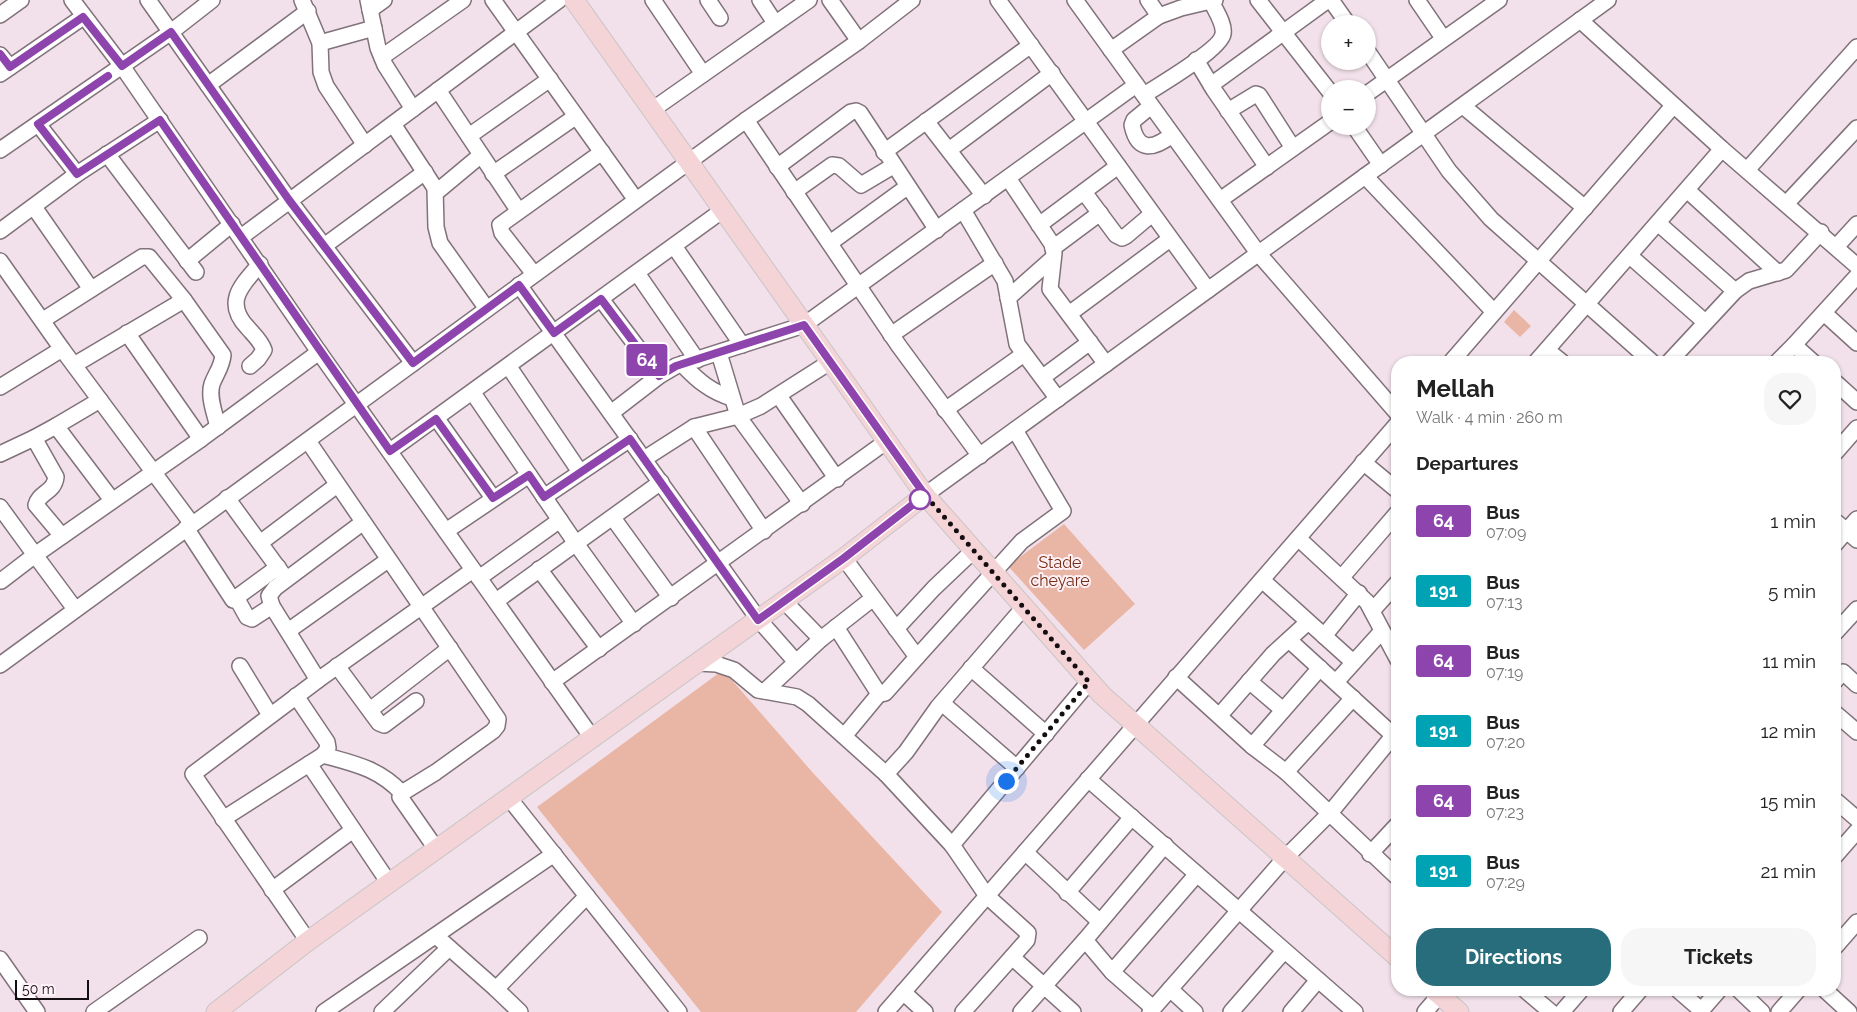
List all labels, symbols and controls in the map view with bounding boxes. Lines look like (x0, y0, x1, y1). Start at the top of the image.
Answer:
map controls (1321, 15, 1376, 135)
button: + (1321, 15, 1376, 70)
button: − (1321, 80, 1376, 135)
line badge: 64 (624, 344, 670, 376)
text: 64 (636, 349, 658, 370)
button: heart (1764, 373, 1816, 425)
text: Mellah (1416, 374, 1494, 403)
text: Walk · 4 min · 260 m (1416, 408, 1563, 427)
text: Departures (1416, 452, 1518, 474)
unlabelled marker (909, 488, 931, 510)
text: Bus (1486, 501, 1520, 523)
text: 64 (1433, 510, 1454, 531)
text: 1 min (1770, 510, 1816, 532)
text: 07:09 (1486, 523, 1526, 542)
park label: Stade cheyare (1030, 553, 1090, 590)
text: Bus (1486, 571, 1520, 593)
text: 191 (1429, 580, 1458, 601)
text: 5 min (1768, 580, 1816, 602)
text: 07:13 (1486, 593, 1523, 612)
text: Bus (1486, 641, 1520, 663)
text: 64 (1433, 650, 1454, 671)
text: 11 min (1762, 650, 1816, 672)
text: 07:19 (1486, 663, 1523, 682)
text: Bus (1486, 711, 1520, 733)
text: 191 (1429, 720, 1458, 741)
text: 12 min (1760, 720, 1816, 742)
text: 07:20 (1486, 733, 1525, 752)
your location (994, 769, 1019, 794)
text: Bus (1486, 781, 1520, 803)
text: 64 (1433, 790, 1454, 811)
text: 15 min (1760, 790, 1816, 812)
text: 07:23 (1486, 803, 1524, 822)
text: Bus (1486, 851, 1520, 873)
text: 191 (1429, 860, 1458, 881)
text: 21 min (1760, 860, 1816, 882)
text: 07:29 (1486, 873, 1525, 892)
button: Directions (1416, 928, 1611, 986)
button: Tickets (1621, 928, 1816, 986)
scale bar (15, 977, 89, 1000)
text: 50 m (22, 981, 55, 997)

